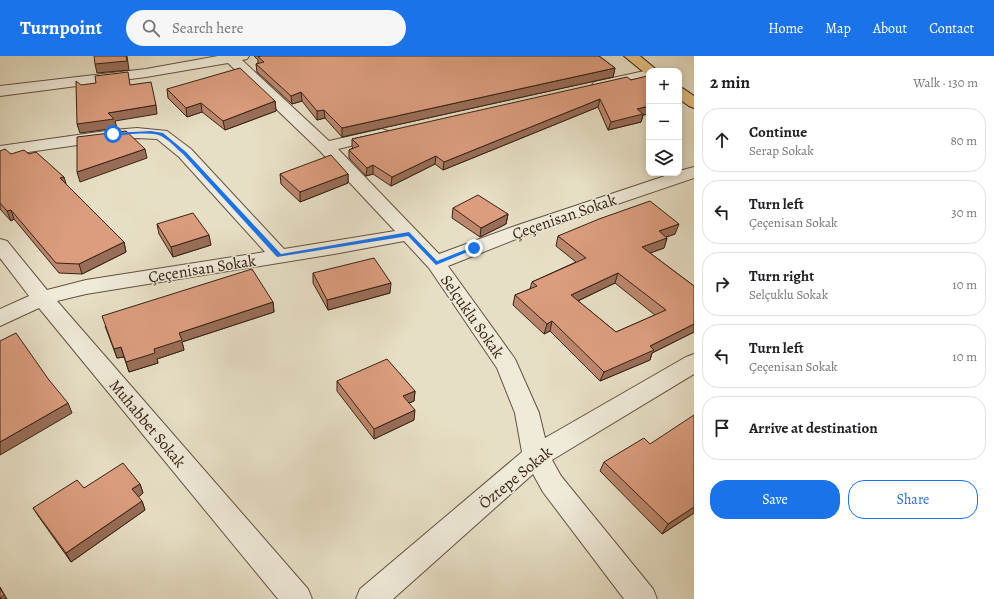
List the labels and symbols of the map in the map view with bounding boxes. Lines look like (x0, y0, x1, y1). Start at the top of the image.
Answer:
route start (104, 125, 122, 143)
street label: Çeçenisan Sokak (509, 189, 619, 245)
route end (465, 239, 483, 257)
street label: Çeçenisan Sokak (147, 250, 258, 288)
street label: Selçuklu Sokak (435, 270, 509, 363)
street label: Muhabbet Sokak (104, 375, 191, 472)
street label: Öztepe Sokak (474, 441, 557, 514)

